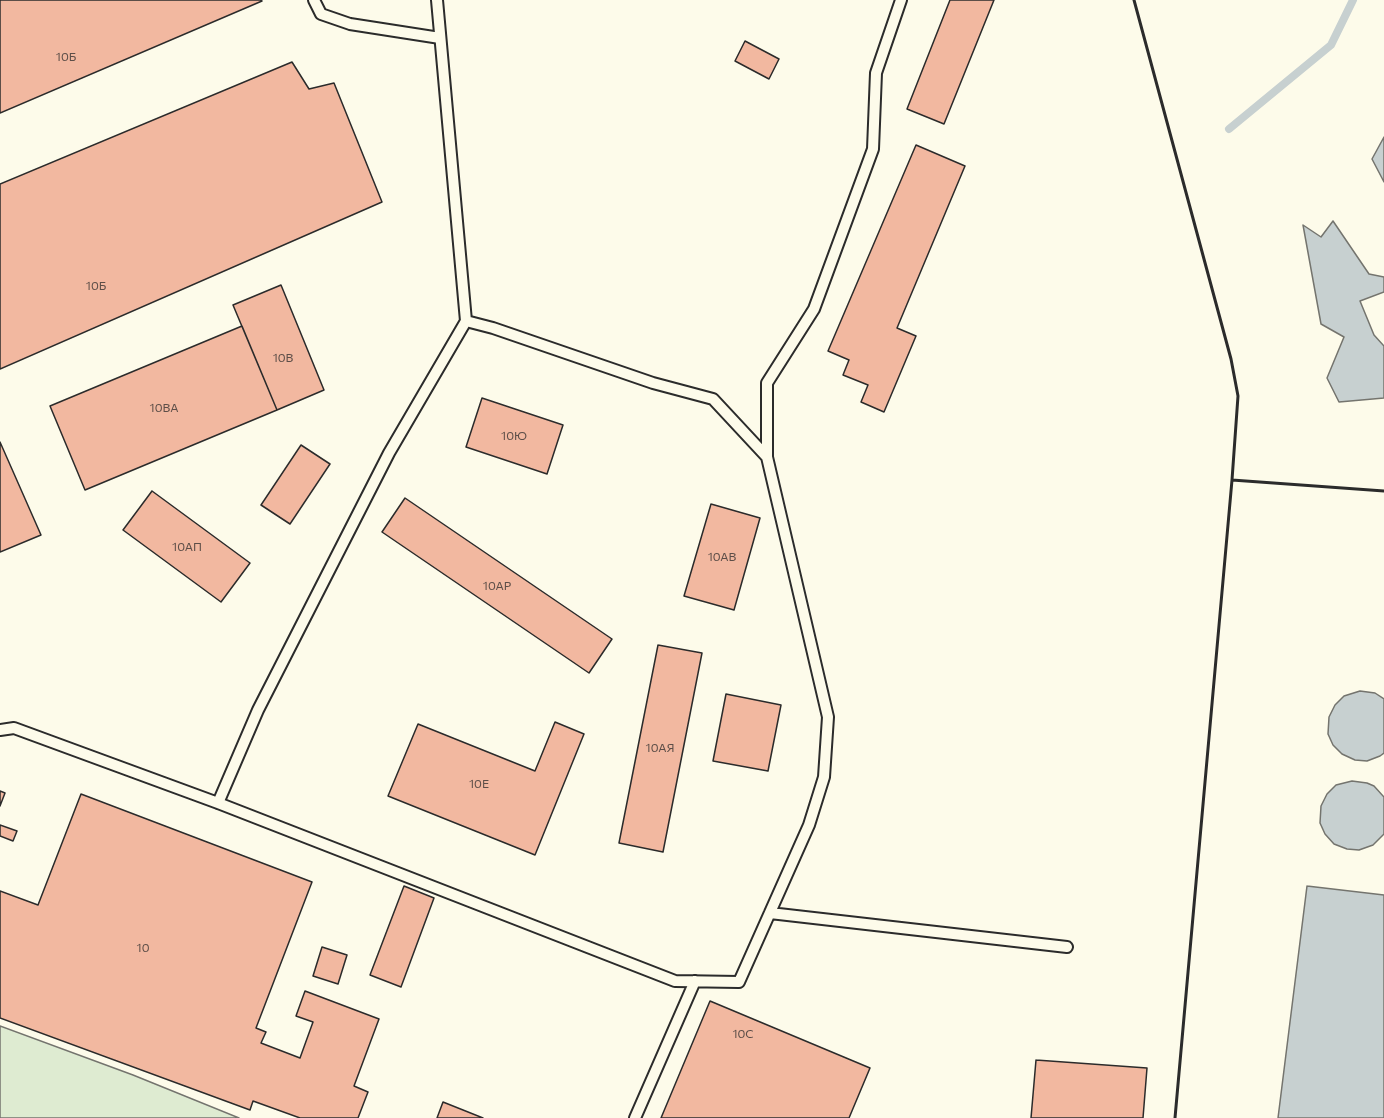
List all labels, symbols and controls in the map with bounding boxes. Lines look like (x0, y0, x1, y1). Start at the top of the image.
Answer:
house number: 10Б (56, 50, 76, 64)
house number: 10Б (86, 279, 106, 293)
house number: 10В (273, 351, 293, 365)
house number: 10ВА (150, 401, 178, 415)
house number: 10Ю (501, 429, 527, 443)
house number: 10АП (172, 540, 202, 554)
house number: 10АВ (708, 550, 736, 564)
house number: 10АР (483, 579, 511, 593)
house number: 10АЯ (646, 741, 674, 755)
house number: 10Е (469, 777, 489, 791)
house number: 10 (137, 941, 149, 955)
house number: 10С (732, 1027, 754, 1041)

